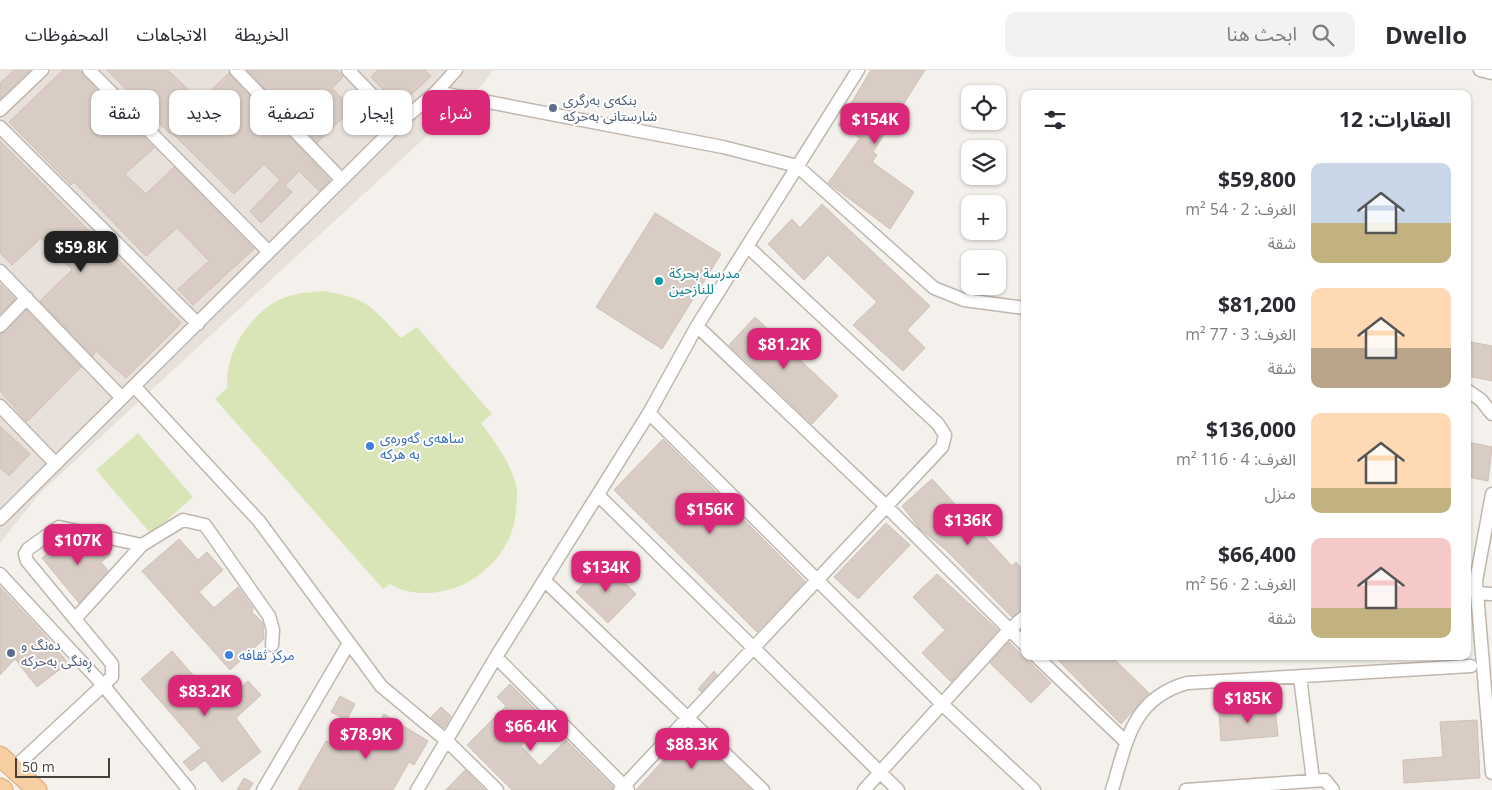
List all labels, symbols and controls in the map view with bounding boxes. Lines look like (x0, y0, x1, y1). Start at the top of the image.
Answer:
search box (1005, 12, 1355, 57)
text: Dwello (1385, 18, 1467, 51)
text: ابحث هنا (1227, 21, 1297, 47)
icon: search (1309, 21, 1337, 49)
text: المحفوظات (25, 22, 109, 46)
text: الاتجاهات (137, 22, 207, 46)
text: الخريطة (235, 22, 289, 46)
map controls (961, 85, 1006, 295)
button: locate (961, 85, 1006, 130)
chip: شقة (91, 90, 159, 135)
chip: جديد (169, 90, 240, 135)
chip: تصفية (250, 90, 333, 135)
chip: إيجار (343, 90, 412, 135)
chip: شراء (422, 90, 490, 135)
place label: بنکەی بەرگری شارستانی بەحرکە (563, 90, 657, 125)
marker: بنکەی بەرگری شارستانی بەحرکە (547, 102, 559, 114)
pin: $154K (840, 102, 910, 145)
text: العقارات: 12 (1339, 105, 1451, 133)
icon: filters (1041, 106, 1069, 134)
text: $154K (851, 108, 899, 130)
button: layers (961, 140, 1006, 185)
text: $59,800 (1218, 165, 1296, 193)
icon: home (1351, 183, 1411, 243)
button: + (961, 195, 1006, 240)
text: الغرف: 2 · 54 m² (1185, 198, 1296, 220)
pin: $59.8K (40, 230, 122, 273)
text: شقة (1268, 232, 1296, 254)
text: $59.8K (55, 236, 107, 258)
button: − (961, 250, 1006, 295)
place label: مدرسة بحركة للنازحين (669, 263, 740, 298)
marker: مدرسة بحركة للنازحين (653, 275, 665, 287)
text: $81,200 (1218, 290, 1296, 318)
icon: home (1351, 308, 1411, 368)
text: الغرف: 3 · 77 m² (1185, 323, 1296, 345)
pin: $81.2K (743, 328, 825, 370)
text: $81.2K (758, 333, 810, 355)
text: شقة (1268, 357, 1296, 379)
text: $136,000 (1206, 415, 1296, 443)
place label: ساهه‌ی گه‌وره‌ی به هركه‌ (380, 428, 464, 463)
icon: home (1351, 433, 1411, 493)
marker: ساهه‌ی گه‌وره‌ی به هركه‌ (364, 440, 376, 452)
text: الغرف: 4 · 116 m² (1176, 448, 1296, 470)
text: منزل (1265, 482, 1296, 504)
pin: $156K (675, 492, 745, 535)
text: $156K (686, 498, 734, 520)
pin: $136K (933, 504, 1003, 546)
text: $136K (944, 509, 992, 531)
pin: $107K (43, 524, 113, 566)
text: $107K (54, 529, 102, 551)
text: $66,400 (1218, 540, 1296, 568)
pin: $134K (571, 550, 641, 593)
text: $134K (582, 556, 630, 578)
icon: home (1351, 558, 1411, 618)
text: الغرف: 2 · 56 m² (1185, 573, 1296, 595)
text: شقة (1268, 607, 1296, 629)
place label: دەنگ و ڕەنگی بەحرکە (21, 635, 92, 673)
place label: مرکز ثقافە (239, 645, 295, 664)
marker: دەنگ و ڕەنگی بەحرکە (5, 647, 17, 659)
marker: مرکز ثقافە (223, 649, 235, 661)
pin: $83.2K (164, 674, 246, 717)
text: $83.2K (179, 680, 231, 702)
pin: $185K (1213, 682, 1283, 724)
text: $185K (1224, 687, 1272, 709)
pin: $66.4K (490, 710, 572, 752)
text: $66.4K (505, 715, 557, 737)
pin: $78.9K (325, 718, 407, 760)
text: $78.9K (340, 723, 392, 745)
pin: $88.3K (651, 728, 733, 770)
text: $88.3K (666, 733, 718, 755)
scale bar (15, 755, 110, 778)
text: 50 m (22, 757, 55, 776)

